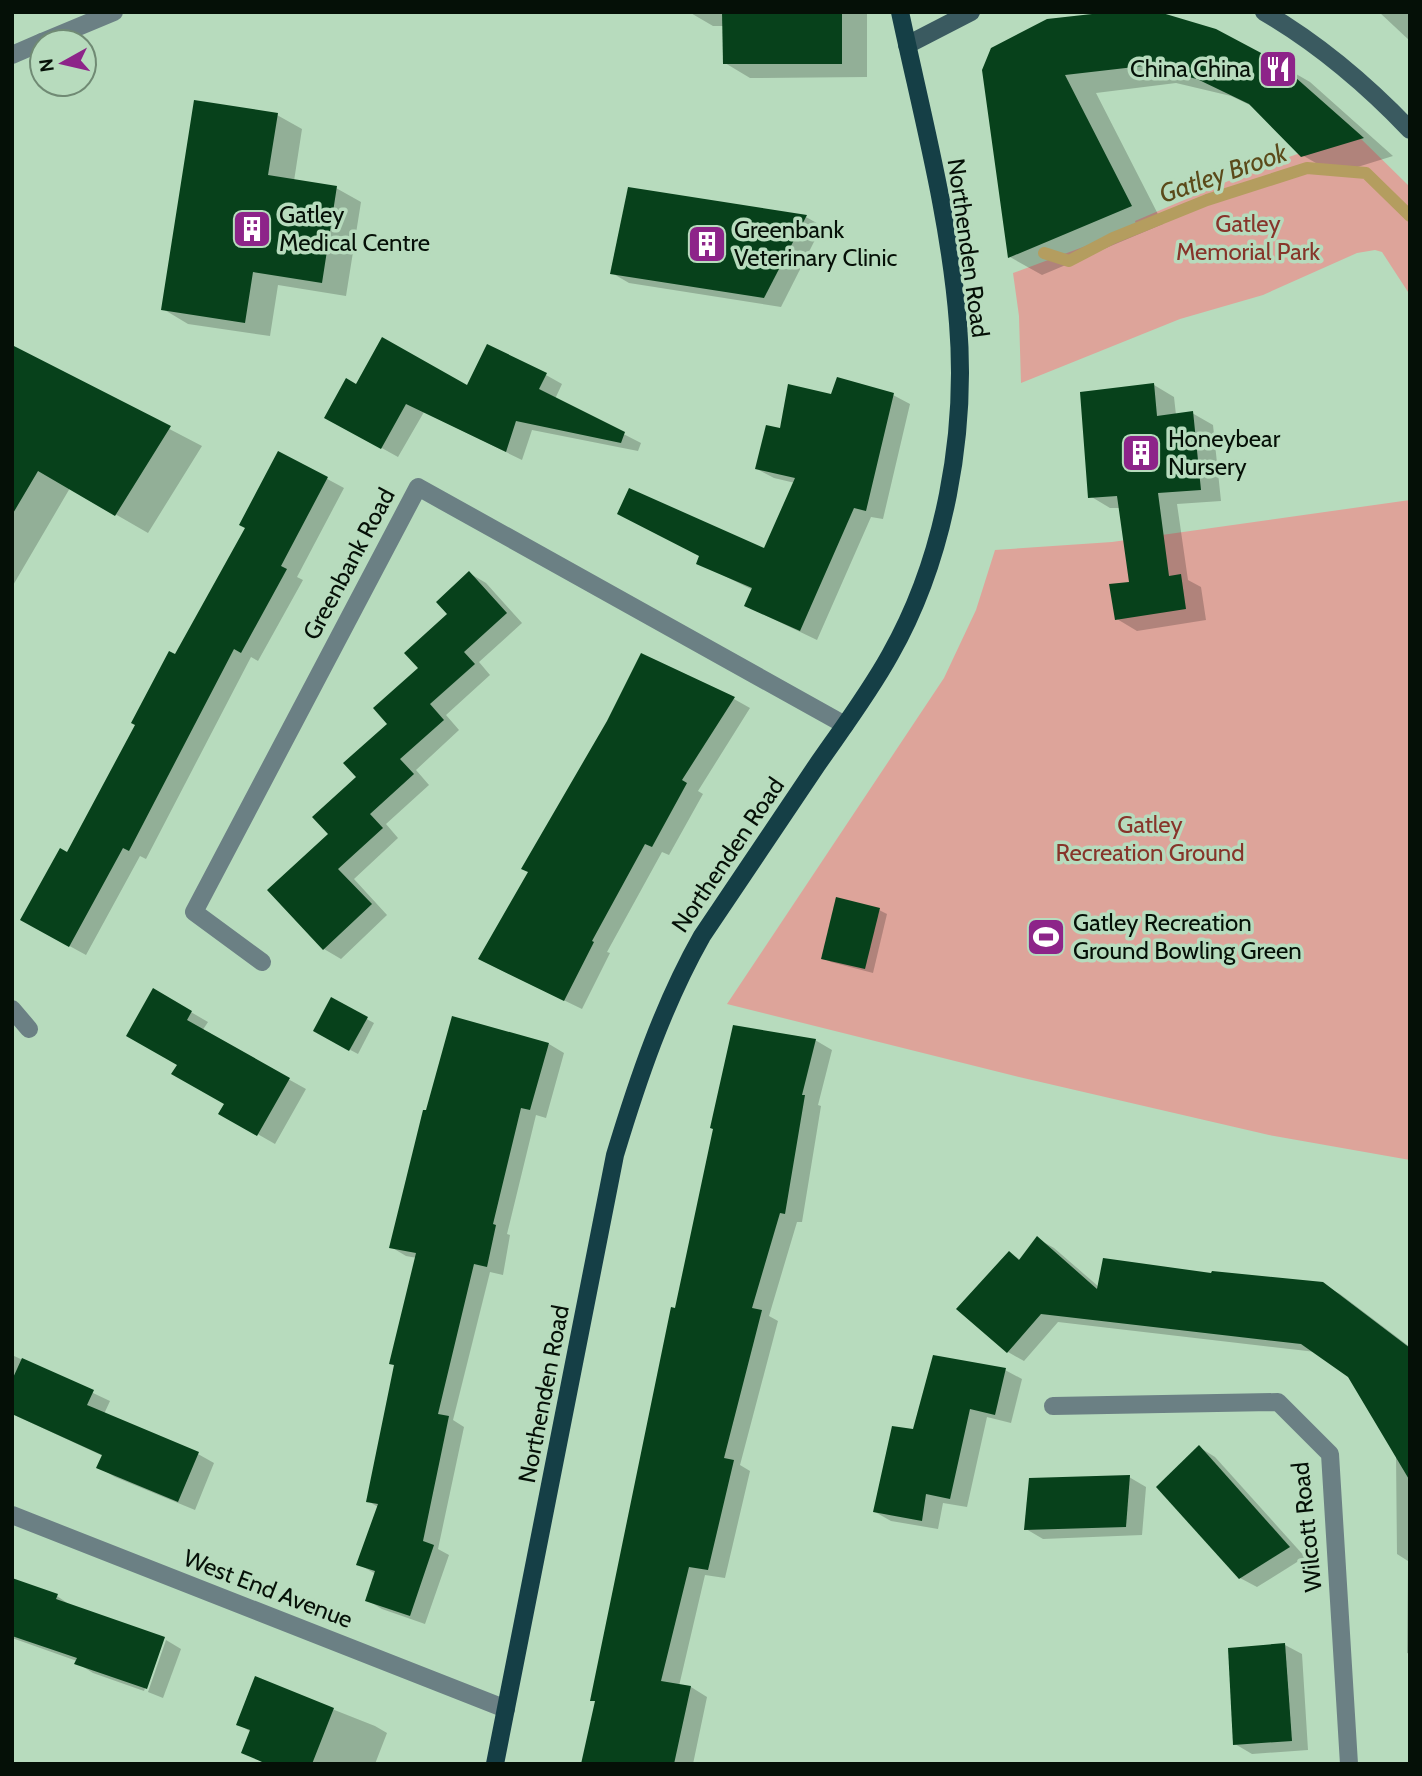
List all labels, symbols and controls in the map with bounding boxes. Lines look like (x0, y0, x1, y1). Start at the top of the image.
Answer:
north arrow (28, 28, 98, 98)
restaurant icon: China China (1257, 48, 1299, 90)
place label: China China (1130, 54, 1251, 83)
text: N (34, 57, 59, 74)
water label: Gatley Brook (1155, 136, 1292, 210)
street label: Northenden Road (942, 156, 995, 339)
place label: Gatley Medical Centre (279, 200, 430, 257)
building icon: Gatley Medical Centre (231, 208, 273, 250)
park label: Gatley Memorial Park (1176, 209, 1320, 266)
place label: Greenbank Veterinary Clinic (734, 215, 898, 272)
building icon: Greenbank Veterinary Clinic (686, 223, 728, 265)
place label: Honeybear Nursery (1168, 424, 1281, 481)
building icon: Honeybear Nursery (1120, 432, 1162, 474)
street label: Greenbank Road (296, 483, 401, 645)
street label: Northenden Road (665, 772, 790, 938)
park label: Gatley Recreation Ground (1055, 810, 1245, 867)
place label: Gatley Recreation Ground Bowling Green (1073, 908, 1302, 965)
sports icon: Gatley Recreation Ground Bowling Green (1025, 916, 1067, 958)
street label: Northenden Road (512, 1302, 575, 1485)
street label: Wilcott Road (1285, 1461, 1328, 1594)
street label: West End Avenue (180, 1543, 357, 1634)

